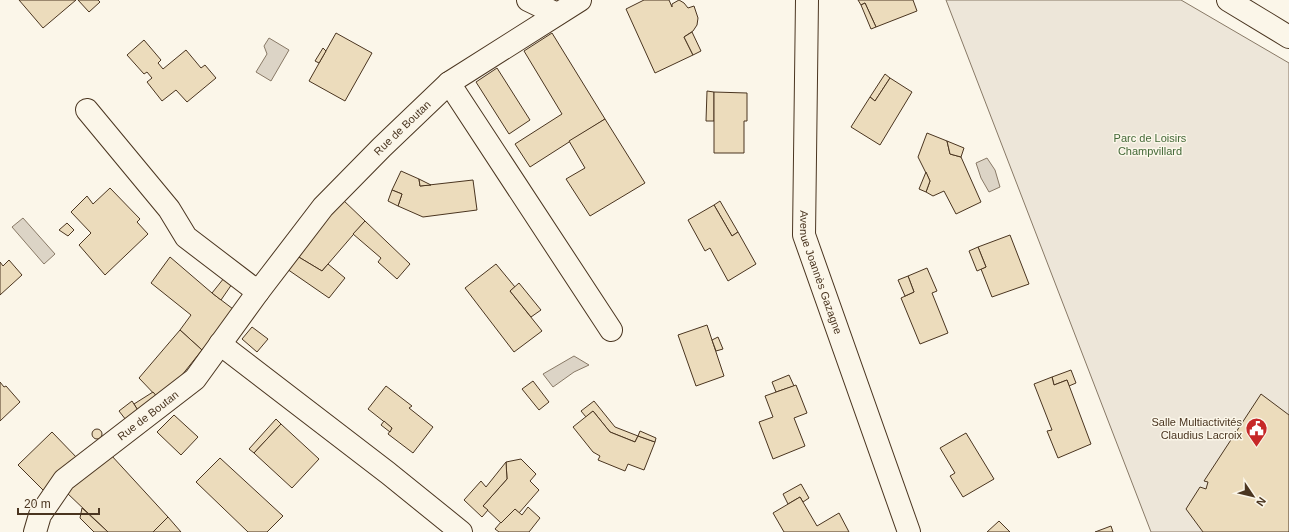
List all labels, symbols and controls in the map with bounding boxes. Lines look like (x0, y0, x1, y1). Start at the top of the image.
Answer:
street label: Rue de Boutan (371, 98, 433, 158)
park label: Parc de Loisirs Champvillard (1114, 132, 1187, 157)
street label: Avenue Joannès Gazagne (798, 210, 845, 336)
street label: Rue de Boutan (115, 388, 181, 443)
public building icon: Salle Multiactivités Claudius Lacroix (1244, 415, 1270, 448)
place label: Salle Multiactivités Claudius Lacroix (1152, 416, 1242, 441)
north arrow (1233, 476, 1273, 516)
scale bar (18, 490, 99, 516)
text: N (1254, 495, 1268, 508)
text: 20 m (24, 497, 51, 511)

